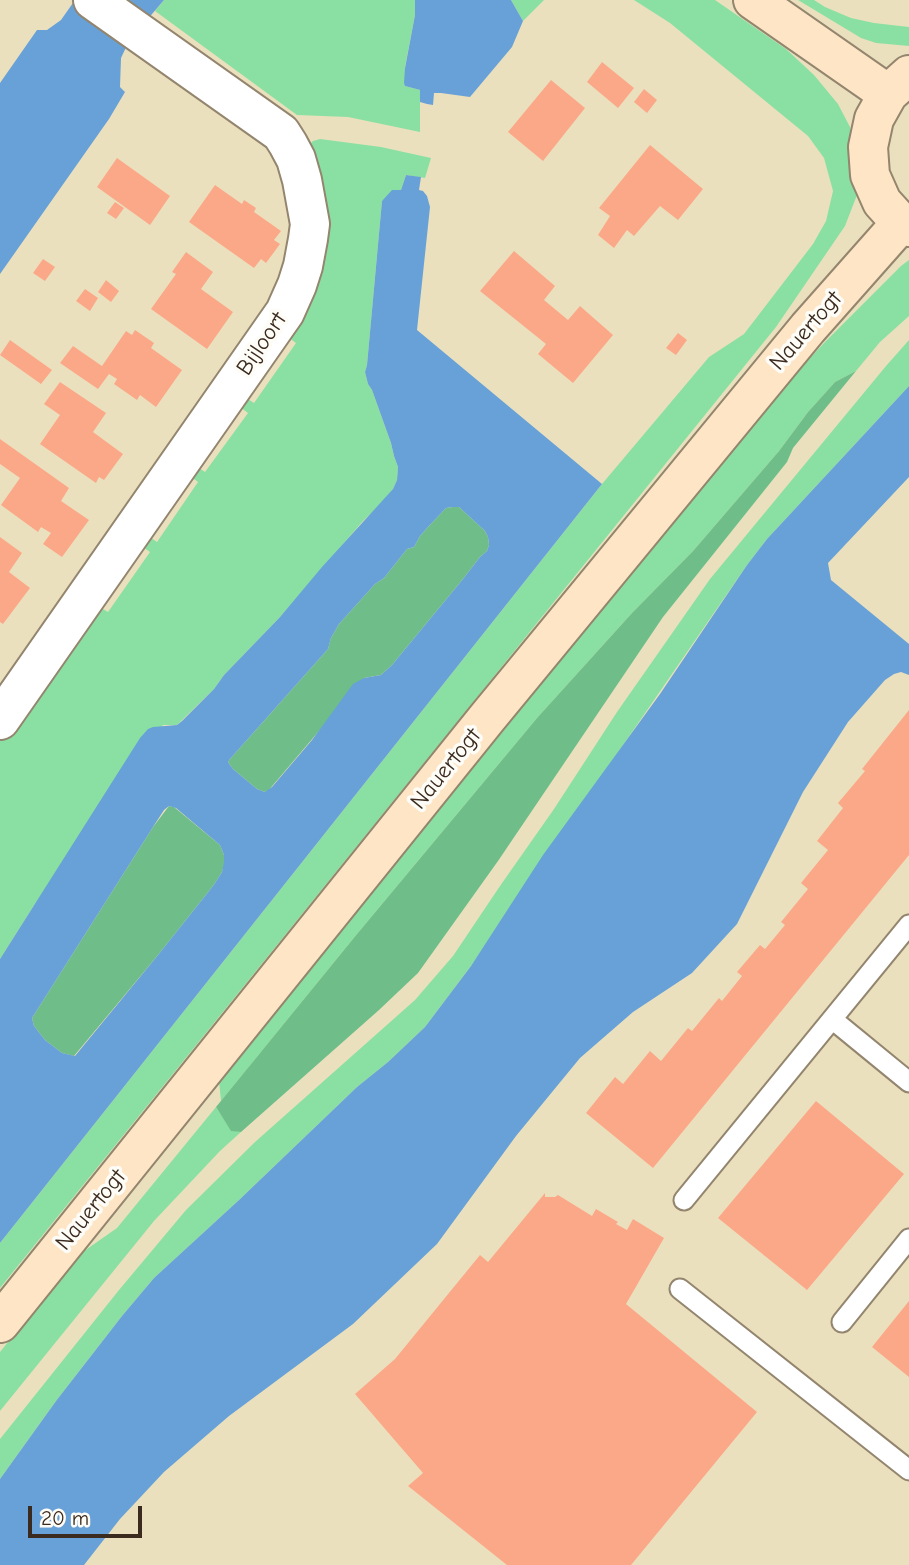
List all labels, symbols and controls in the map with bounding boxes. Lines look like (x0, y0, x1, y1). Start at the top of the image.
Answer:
street label: Nauertogt (764, 286, 848, 376)
street label: Bijloort (231, 307, 293, 381)
street label: Nauertogt (405, 723, 487, 815)
street label: Nauertogt (50, 1164, 132, 1256)
scale bar (32, 1492, 145, 1536)
text: 20 m (41, 1506, 89, 1530)

